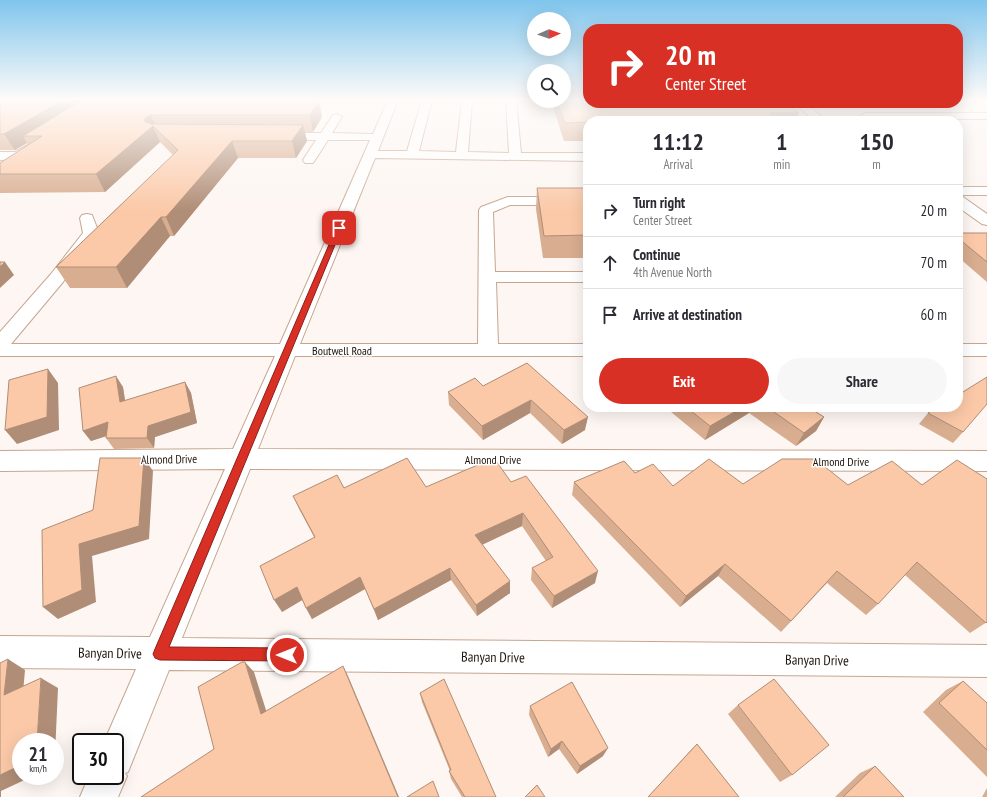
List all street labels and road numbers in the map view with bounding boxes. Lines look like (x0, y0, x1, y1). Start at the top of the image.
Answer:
street label: Boutwell Road (312, 343, 372, 358)
street label: Almond Drive (141, 451, 197, 467)
street label: Almond Drive (465, 452, 521, 467)
street label: Almond Drive (813, 454, 869, 469)
street label: Banyan Drive (78, 643, 142, 663)
street label: Banyan Drive (461, 647, 525, 667)
street label: Banyan Drive (785, 650, 849, 670)

